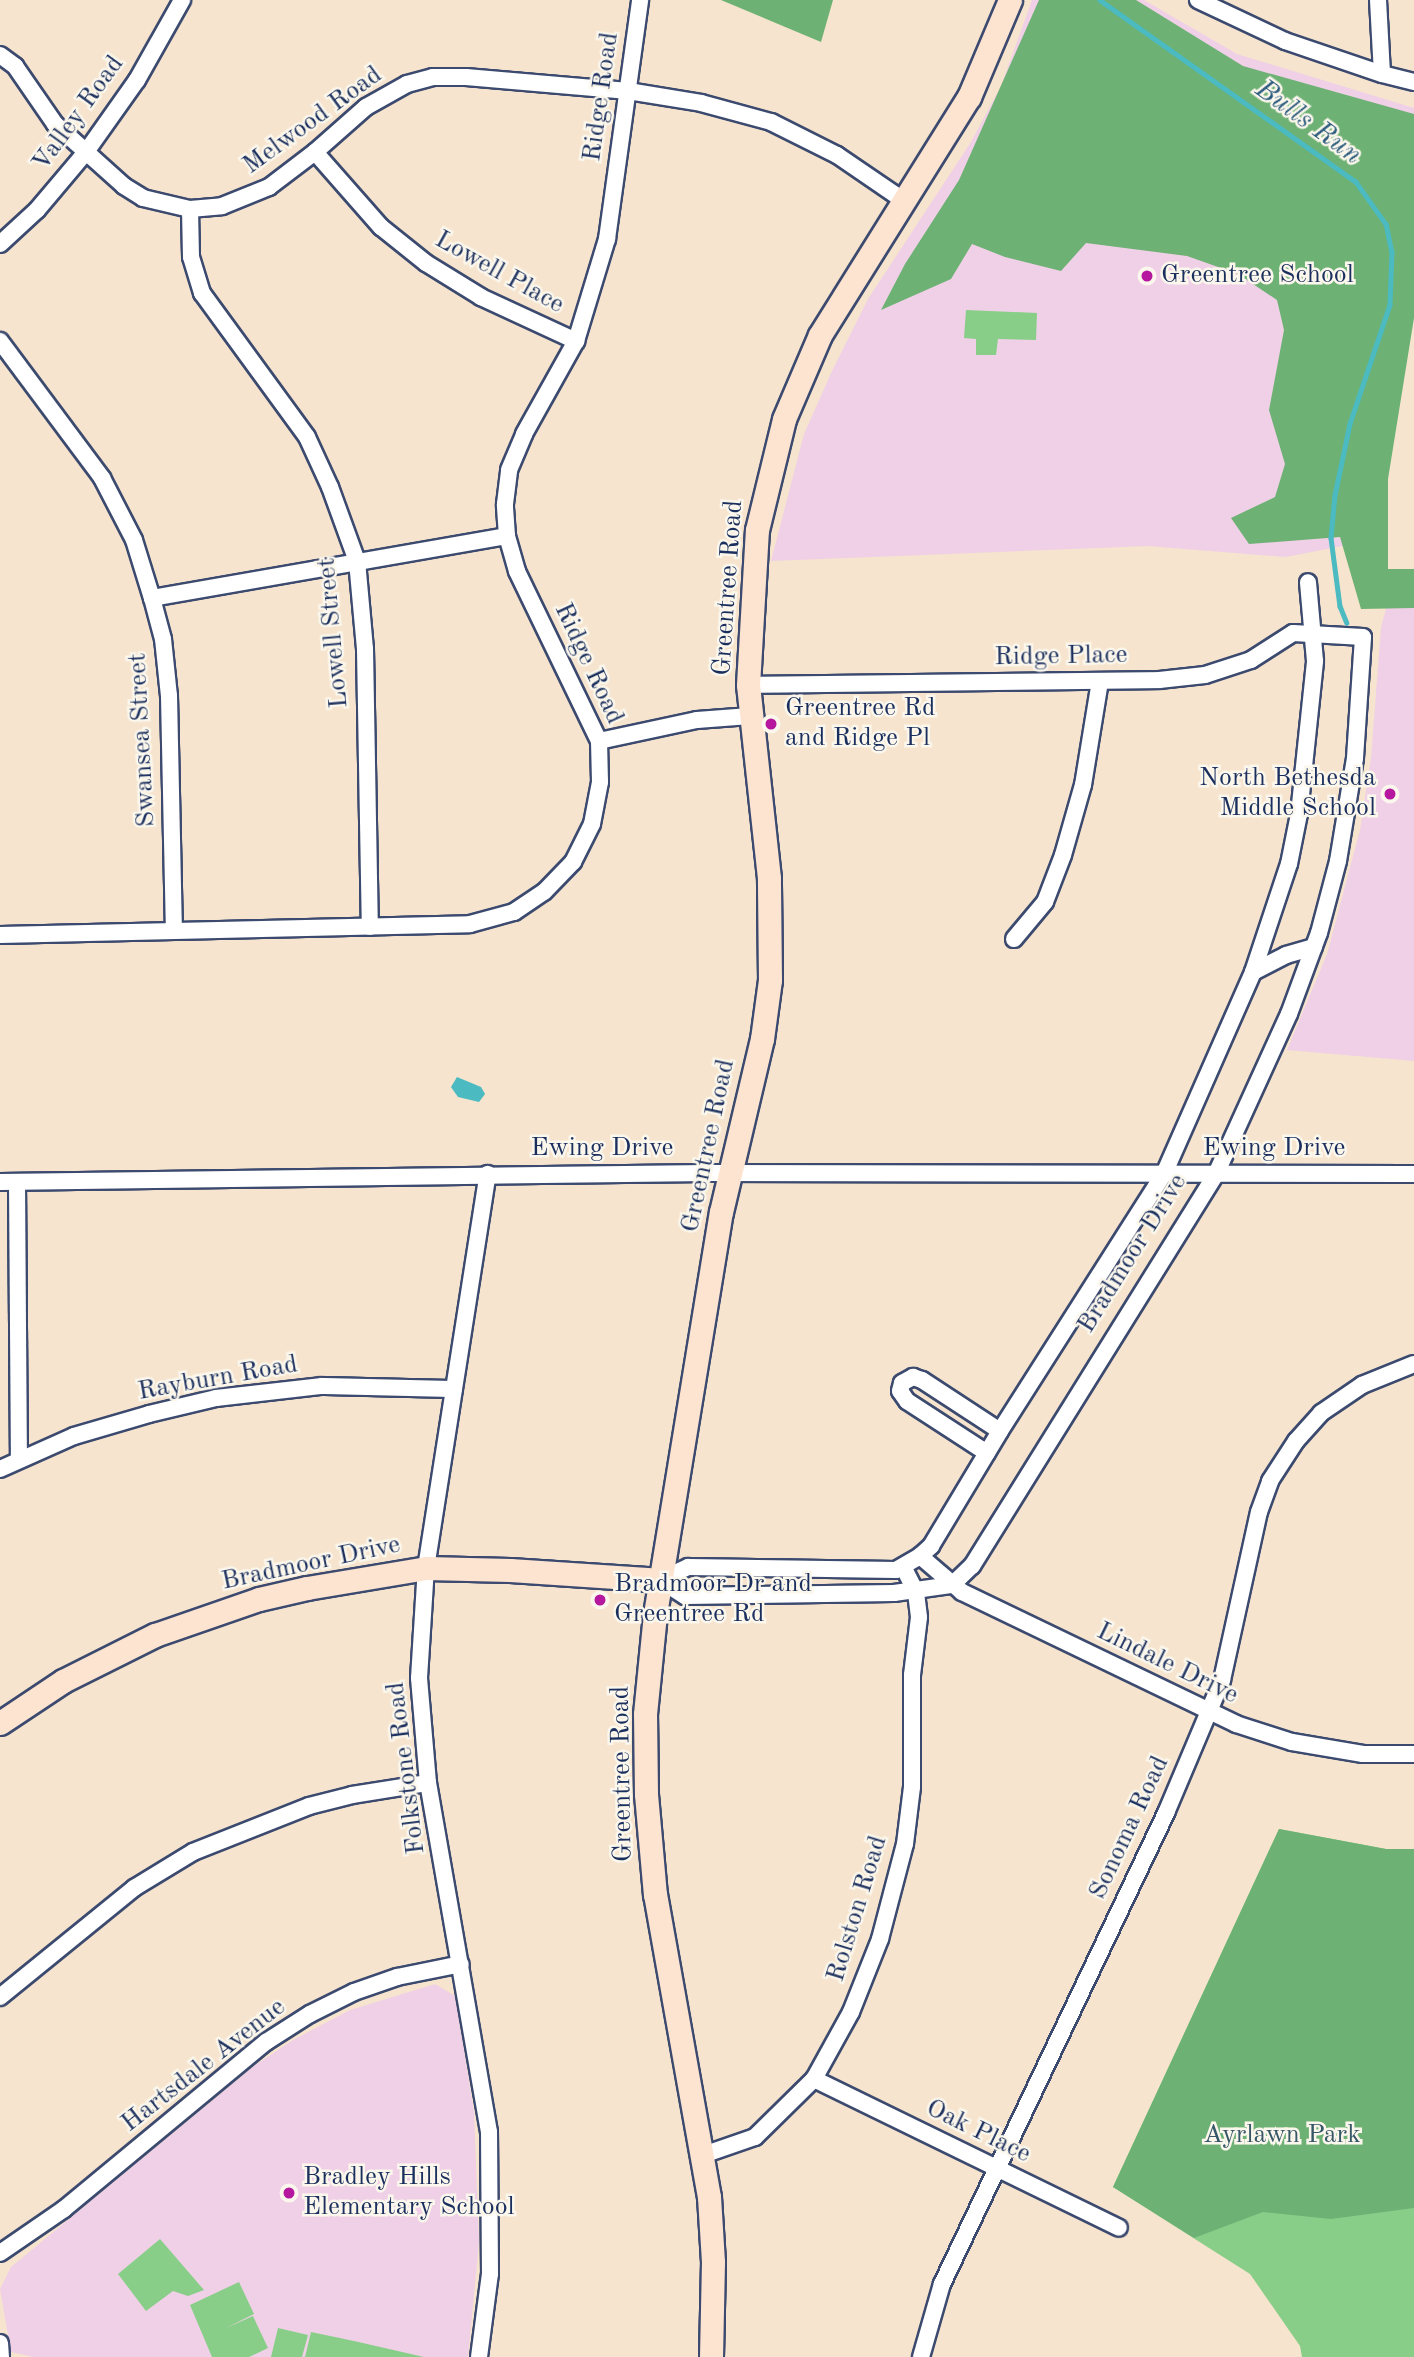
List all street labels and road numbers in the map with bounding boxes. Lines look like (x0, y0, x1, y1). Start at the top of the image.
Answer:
street label: Ridge Road (577, 30, 627, 164)
street label: Valley Road (26, 50, 132, 178)
street label: Melwood Road (237, 60, 389, 182)
street label: Lowell Place (429, 225, 569, 321)
street label: Greentree Road (707, 499, 751, 677)
street label: Lowell Street (312, 556, 356, 710)
street label: Ridge Road (546, 598, 630, 730)
street label: Ridge Place (994, 640, 1128, 674)
street label: Swansea Street (123, 652, 163, 828)
street label: Greentree Road (675, 1057, 743, 1235)
street label: Ewing Drive (531, 1133, 673, 1165)
street label: Ewing Drive (1203, 1133, 1345, 1165)
street label: Bradmoor Drive (1072, 1169, 1194, 1339)
street label: Rayburn Road (136, 1350, 300, 1408)
street label: Bradmoor Drive (219, 1530, 403, 1598)
street label: Lindale Drive (1091, 1616, 1243, 1712)
street label: Folkstone Road (381, 1680, 433, 1856)
street label: Greentree Road (606, 1686, 640, 1862)
street label: Sonoma Road (1083, 1751, 1177, 1905)
street label: Rolston Road (821, 1832, 895, 1986)
street label: Hartsdale Avenue (116, 1992, 292, 2140)
street label: Oak Place (921, 2093, 1035, 2171)

